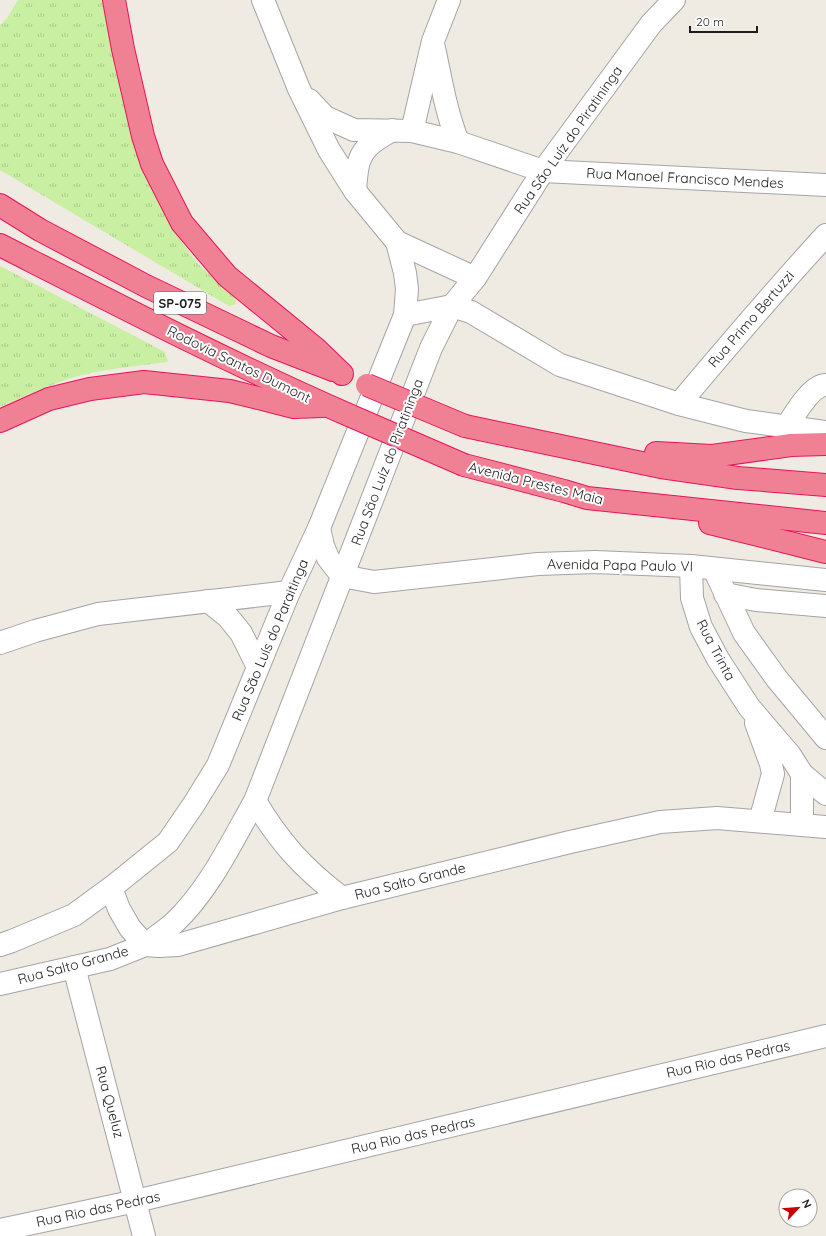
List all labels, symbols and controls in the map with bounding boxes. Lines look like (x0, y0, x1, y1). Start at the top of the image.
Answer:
scale bar (690, 8, 757, 34)
text: 20 m (696, 14, 724, 29)
street label: Rua São Luíz do Piratininga (510, 62, 626, 218)
street label: Rua Manoel Francisco Mendes (586, 164, 784, 192)
street label: Rua Primo Bertuzzi (704, 267, 798, 371)
road number: SP-075 (154, 292, 206, 314)
street label: Rodovia Santos Dumont (164, 321, 314, 407)
street label: Rua São Luíz do Piratininga (347, 376, 427, 548)
street label: Avenida Prestes Maia (467, 458, 605, 508)
street label: Avenida Papa Paulo VI (547, 555, 693, 575)
street label: Rua São Luís do Paraitinga (228, 556, 312, 724)
street label: Rua Trinta (692, 616, 740, 684)
street label: Rua Salto Grande (353, 858, 468, 904)
street label: Rua Salto Grande (16, 942, 130, 988)
street label: Rua Rio das Pedras (664, 1036, 792, 1082)
street label: Rua Queluz (92, 1064, 128, 1140)
street label: Rua Rio das Pedras (349, 1112, 477, 1158)
street label: Rua Rio das Pedras (34, 1187, 162, 1231)
north arrow (778, 1188, 818, 1228)
text: N (799, 1197, 815, 1210)

